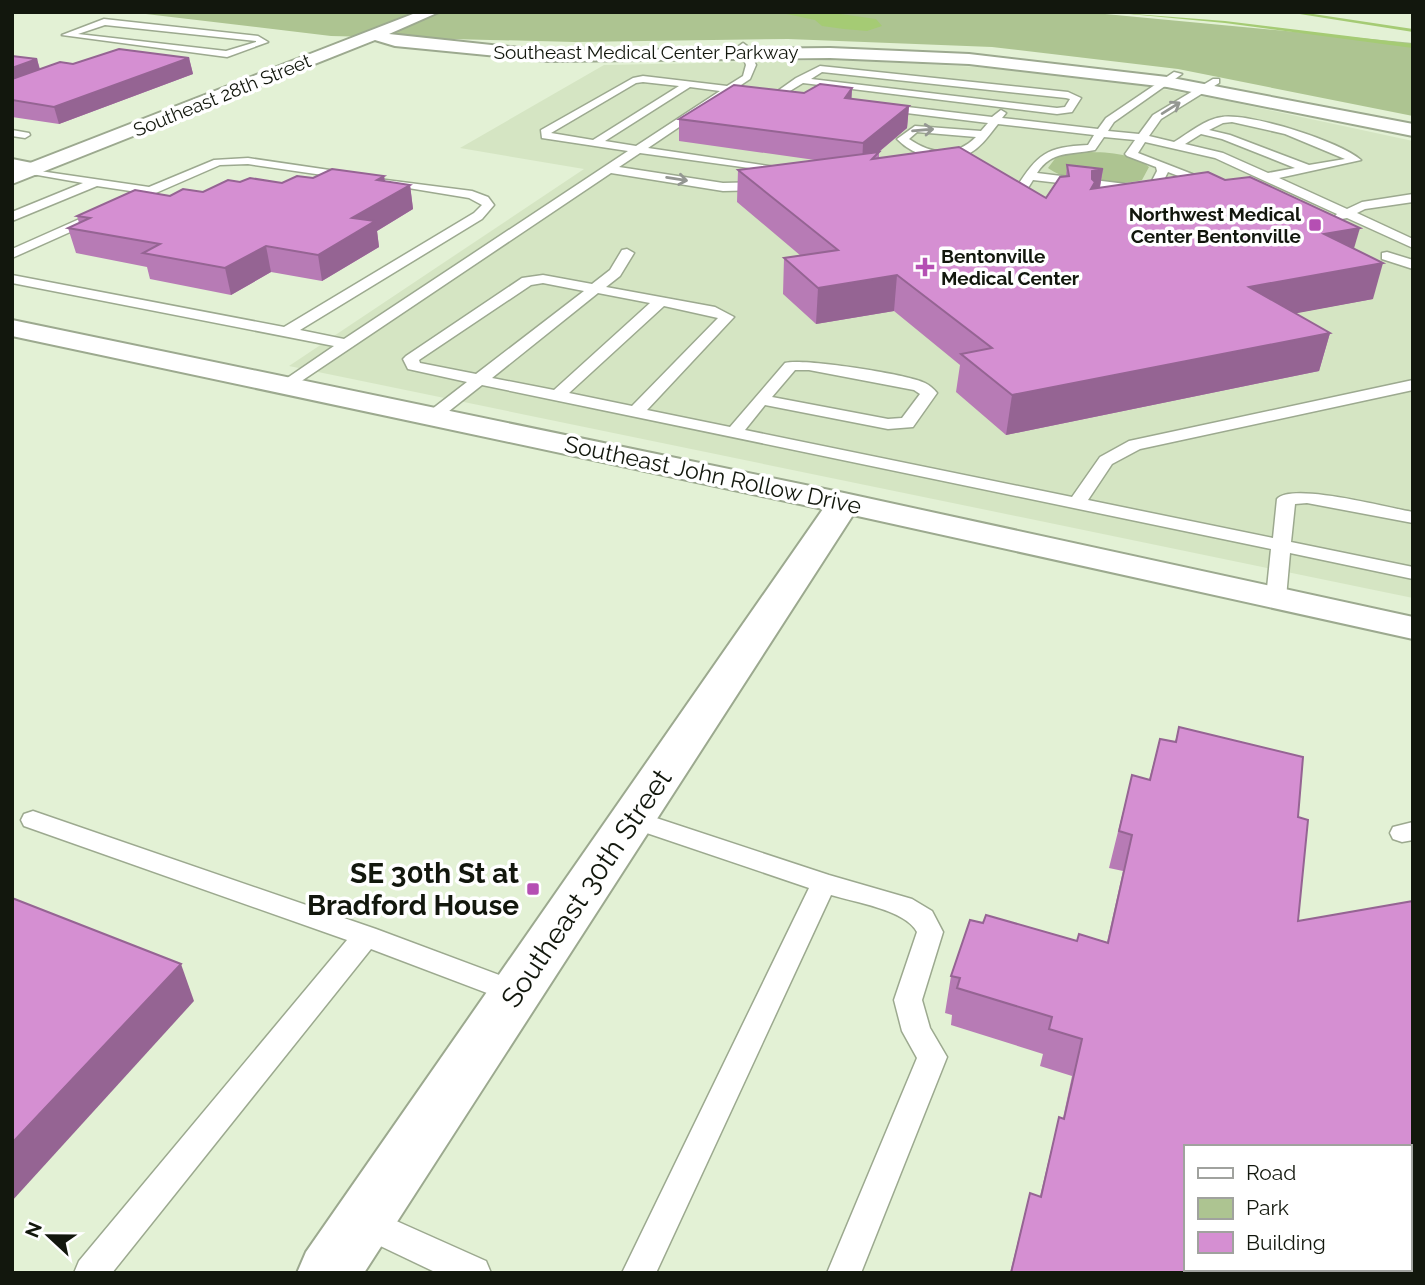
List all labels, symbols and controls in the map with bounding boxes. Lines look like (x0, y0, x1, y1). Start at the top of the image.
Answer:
street label: Southeast Medical Center Parkway (493, 41, 799, 63)
street label: Southeast 28th Street (130, 49, 315, 141)
one-way arrow (1160, 101, 1180, 115)
one-way arrow (911, 123, 934, 136)
one-way arrow (665, 173, 688, 186)
place label: Northwest Medical Center Bentonville (1129, 203, 1302, 247)
marker: Northwest Medical Center Bentonville (1307, 217, 1323, 233)
place label: Bentonville Medical Center (941, 245, 1080, 289)
marker: Bentonville Medical Center (915, 257, 935, 277)
street label: Southeast John Rollow Drive (562, 430, 864, 519)
street label: Southeast 30th Street (494, 762, 679, 1014)
place label: SE 30th St at Bradford House (307, 857, 519, 922)
marker: SE 30th St at Bradford House (525, 881, 541, 897)
legend (1184, 1145, 1411, 1271)
text: Road (1246, 1160, 1296, 1185)
text: Park (1246, 1195, 1289, 1220)
north arrow (14, 1201, 84, 1271)
text: N (20, 1219, 46, 1240)
text: Building (1246, 1230, 1326, 1255)

